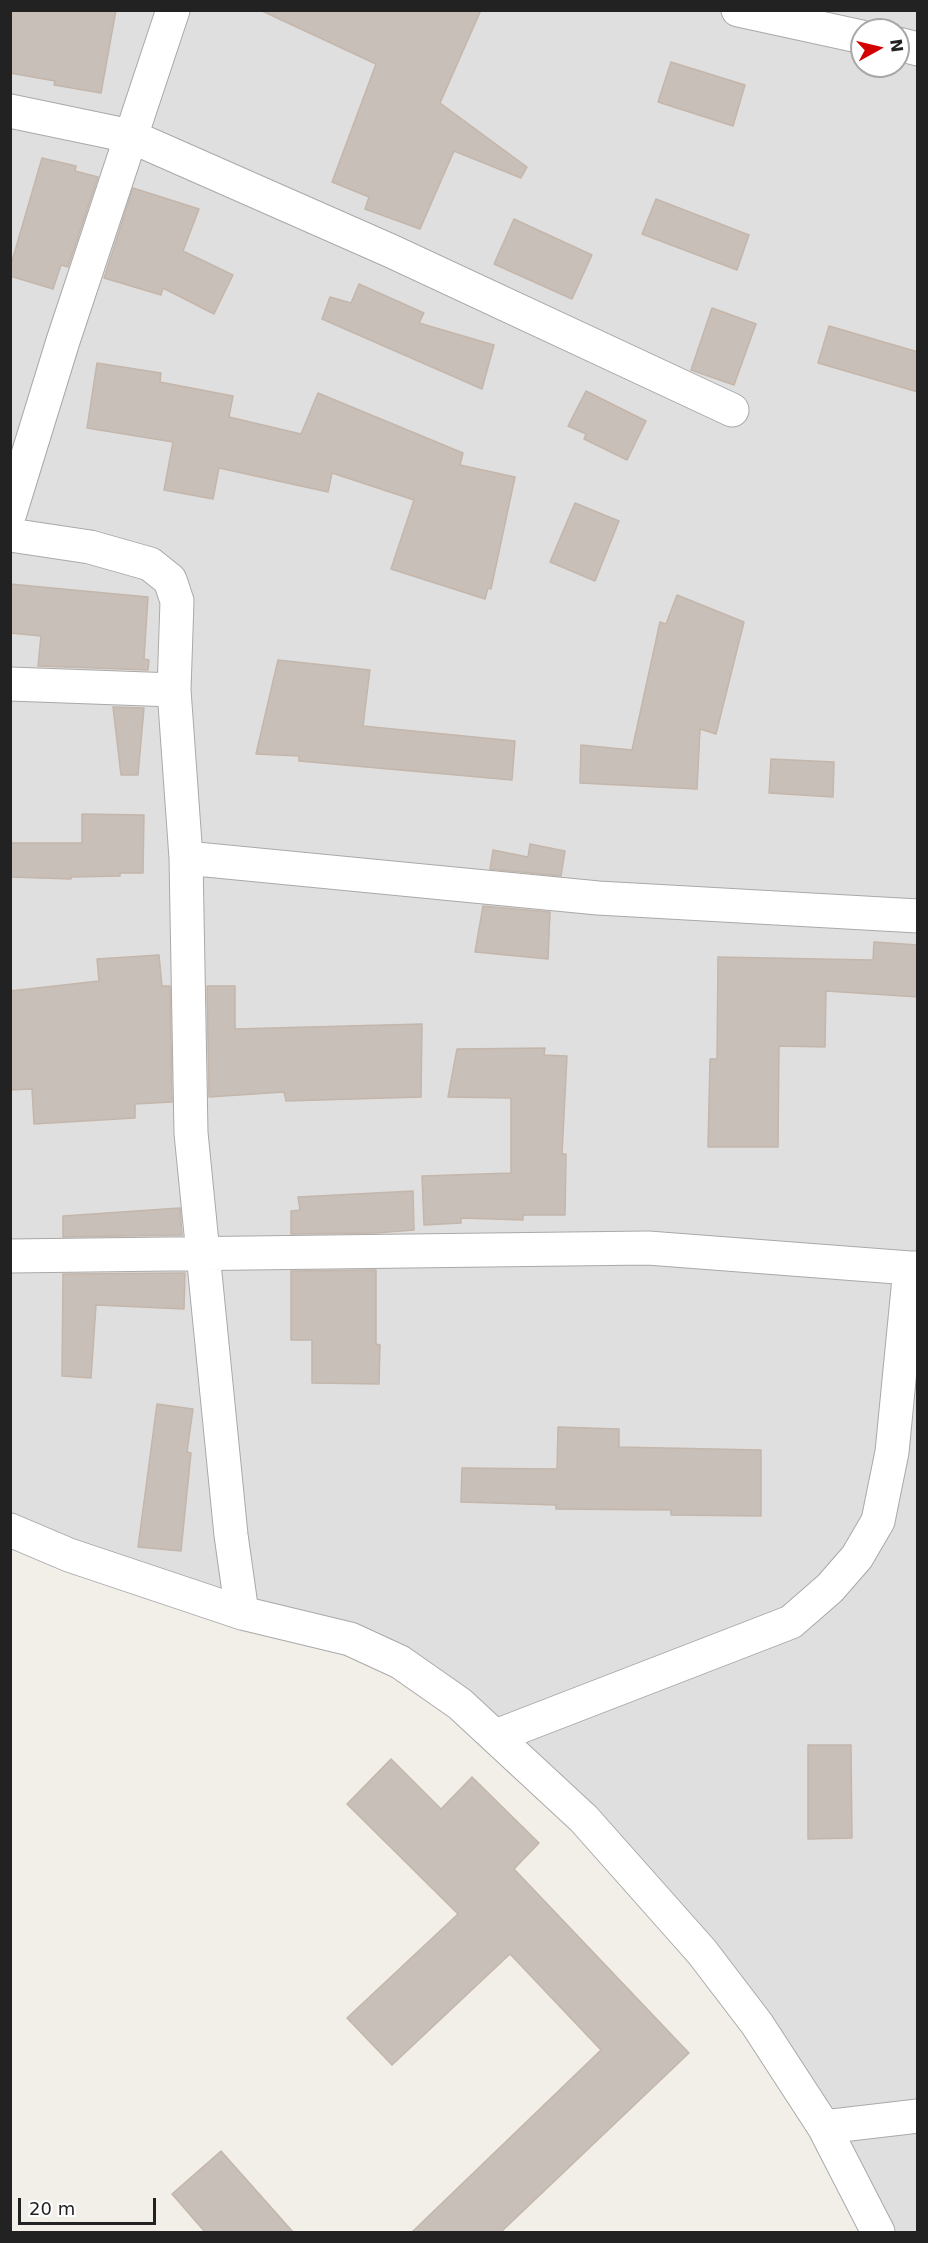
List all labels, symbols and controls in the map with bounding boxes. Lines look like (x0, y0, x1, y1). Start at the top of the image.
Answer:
north arrow (850, 18, 910, 78)
text: N (886, 38, 907, 54)
scale bar (21, 2186, 159, 2224)
text: 20 m (29, 2198, 75, 2219)

